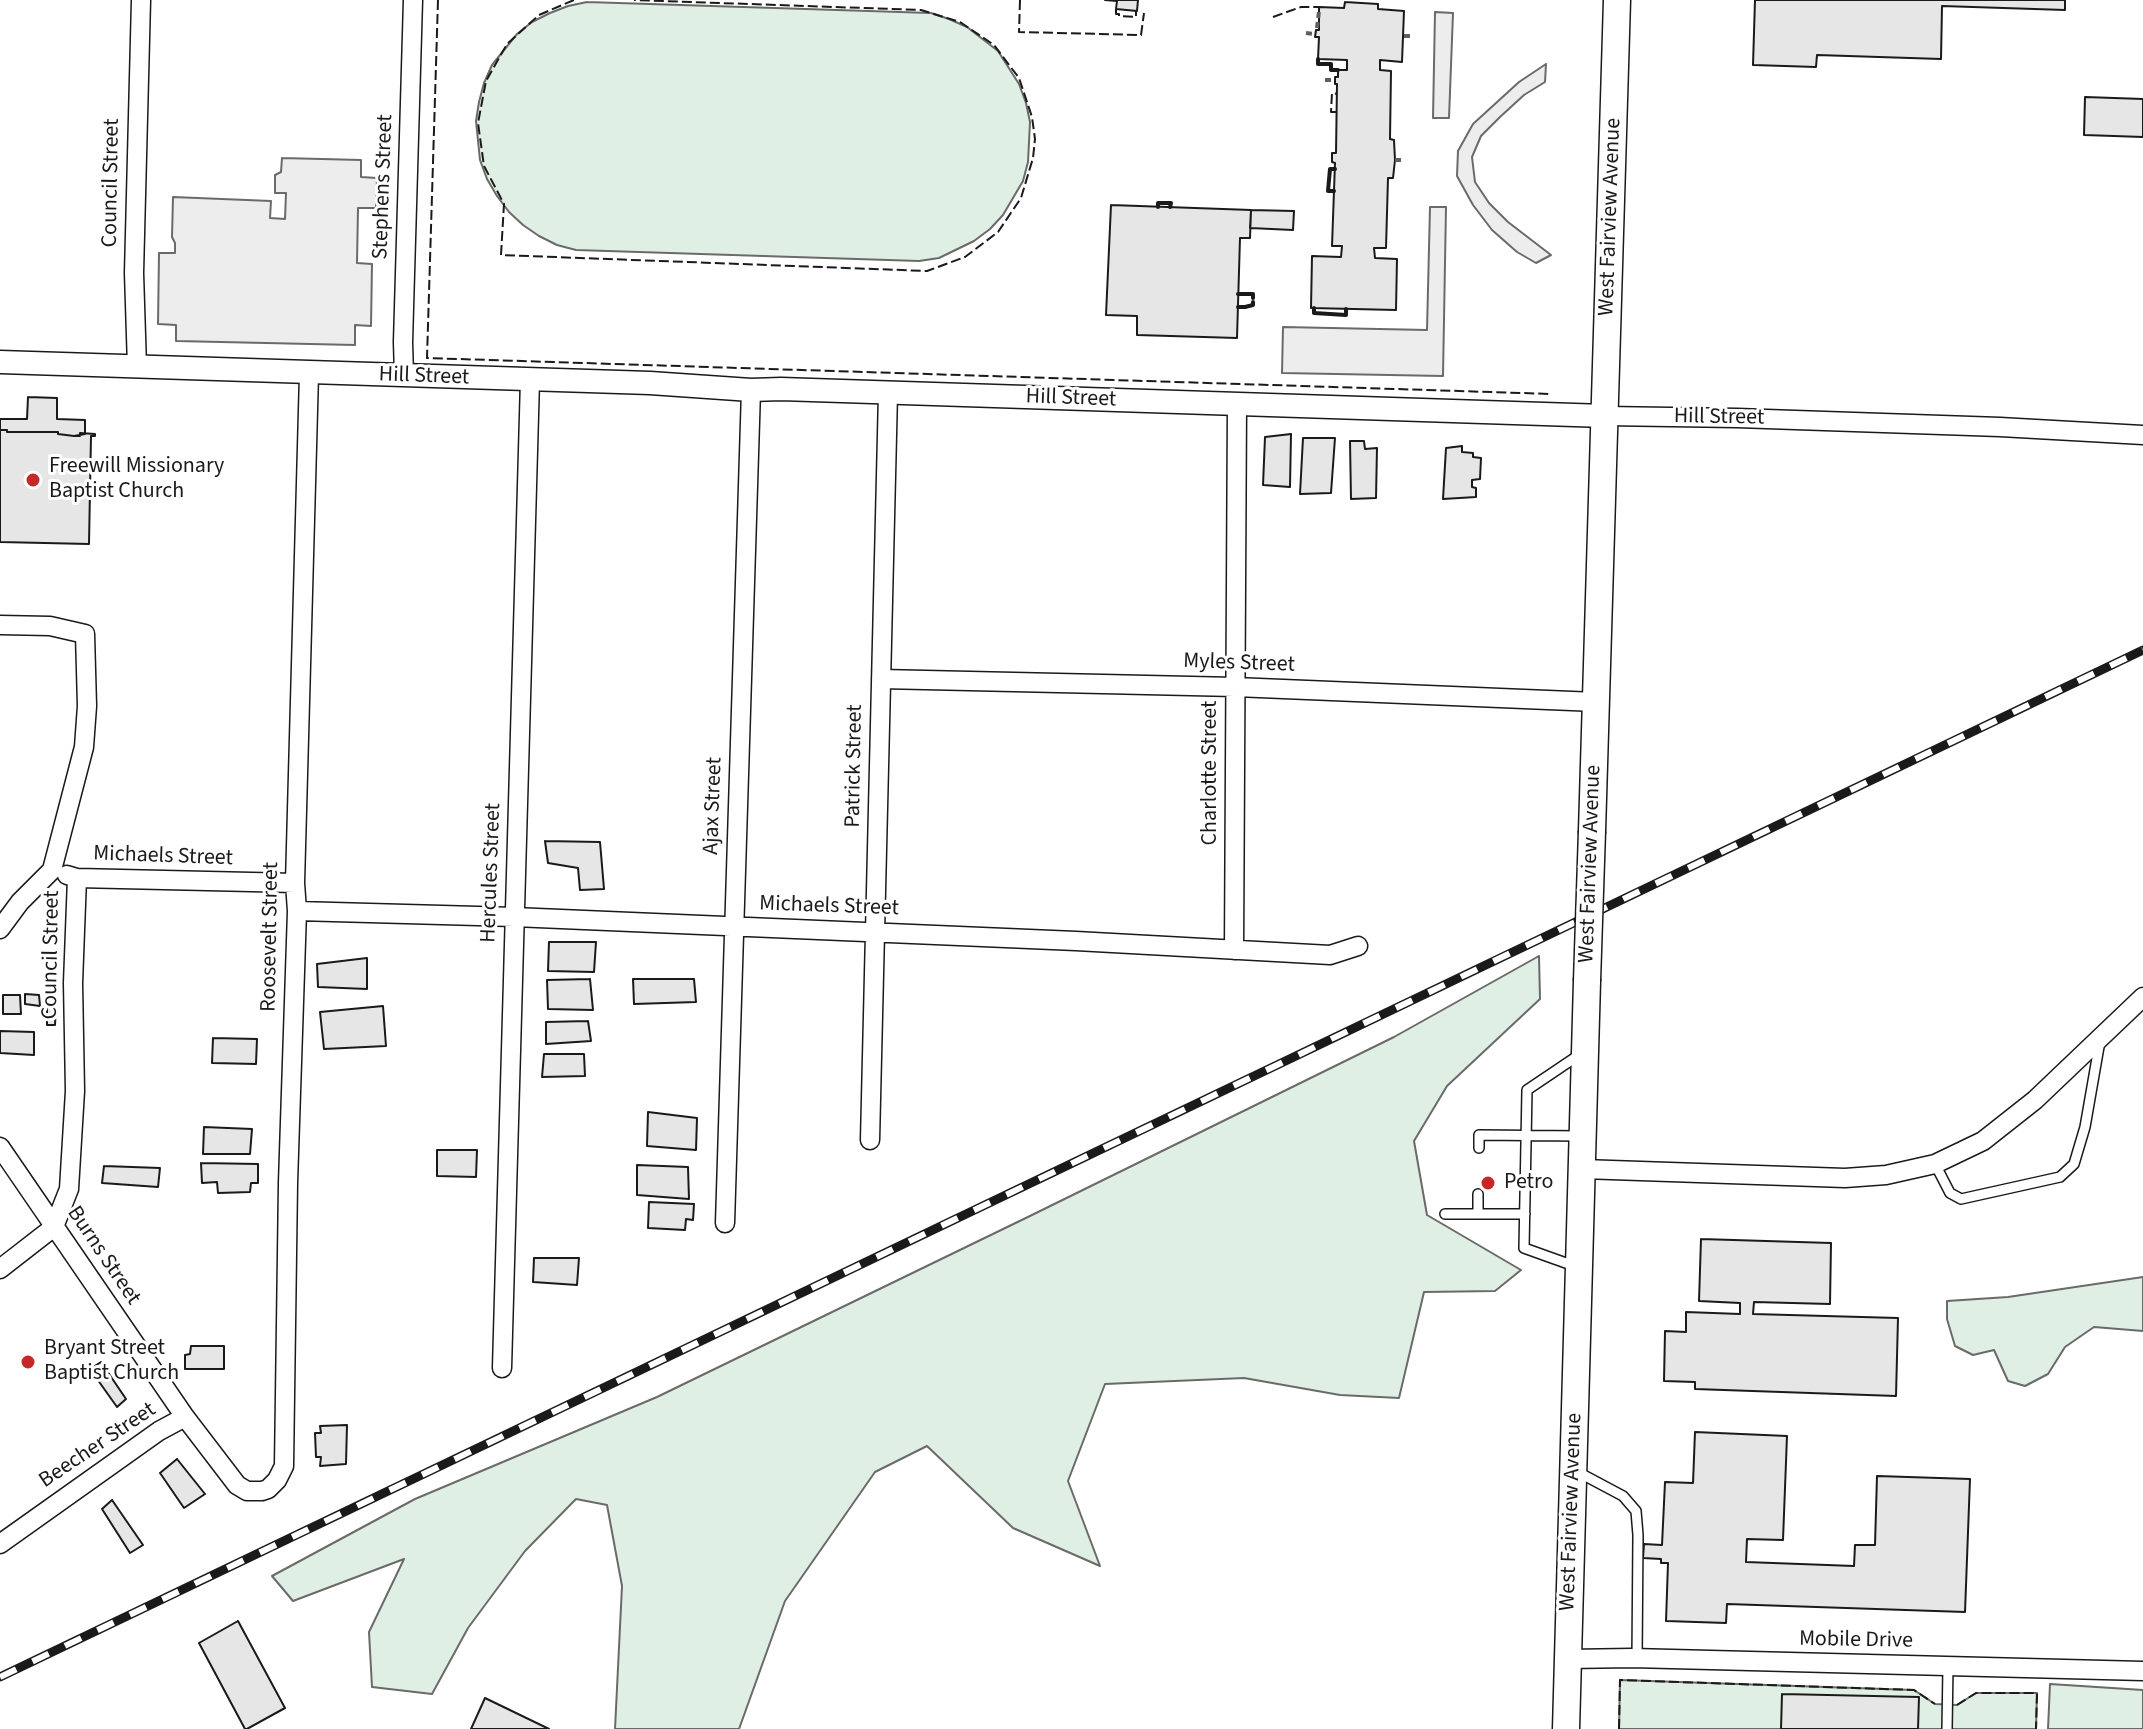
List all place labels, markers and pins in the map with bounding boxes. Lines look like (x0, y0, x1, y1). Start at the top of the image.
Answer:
place label: Freewill Missionary Baptist Church (49, 454, 224, 506)
marker: Freewill Missionary Baptist Church (24, 471, 42, 489)
place label: Petro (1504, 1170, 1553, 1196)
marker: Petro (1479, 1174, 1497, 1192)
place label: Bryant Street Baptist Church (44, 1336, 179, 1388)
marker: Bryant Street Baptist Church (19, 1353, 37, 1371)

